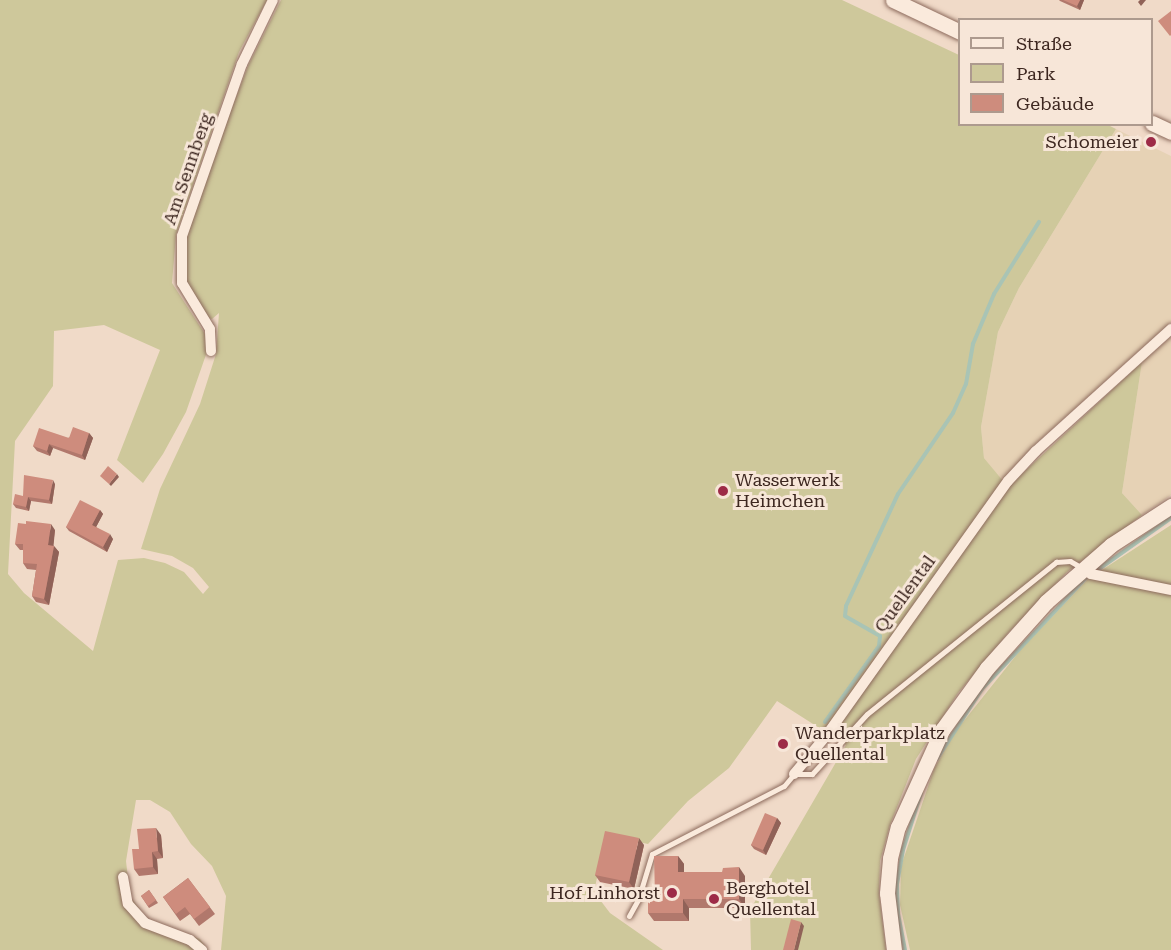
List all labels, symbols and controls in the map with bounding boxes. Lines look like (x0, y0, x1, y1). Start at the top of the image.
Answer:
legend (958, 18, 1153, 126)
text: Straße (1016, 33, 1072, 54)
text: Park (1016, 63, 1056, 84)
text: Gebäude (1016, 93, 1094, 114)
street label: Am Sennberg (159, 110, 217, 228)
place label: Schomeier (1045, 131, 1139, 153)
marker: Schomeier (1144, 135, 1158, 149)
place label: Wasserwerk Heimchen (735, 470, 840, 512)
marker: Wasserwerk Heimchen (716, 484, 730, 498)
street label: Quellental (870, 551, 940, 637)
place label: Wanderparkplatz Quellental (795, 723, 945, 766)
marker: Wanderparkplatz Quellental (776, 737, 790, 751)
place label: Berghotel Quellental (726, 878, 816, 920)
place label: Hof Linhorst (549, 882, 660, 904)
marker: Hof Linhorst (665, 886, 679, 900)
marker: Berghotel Quellental (707, 892, 721, 906)

